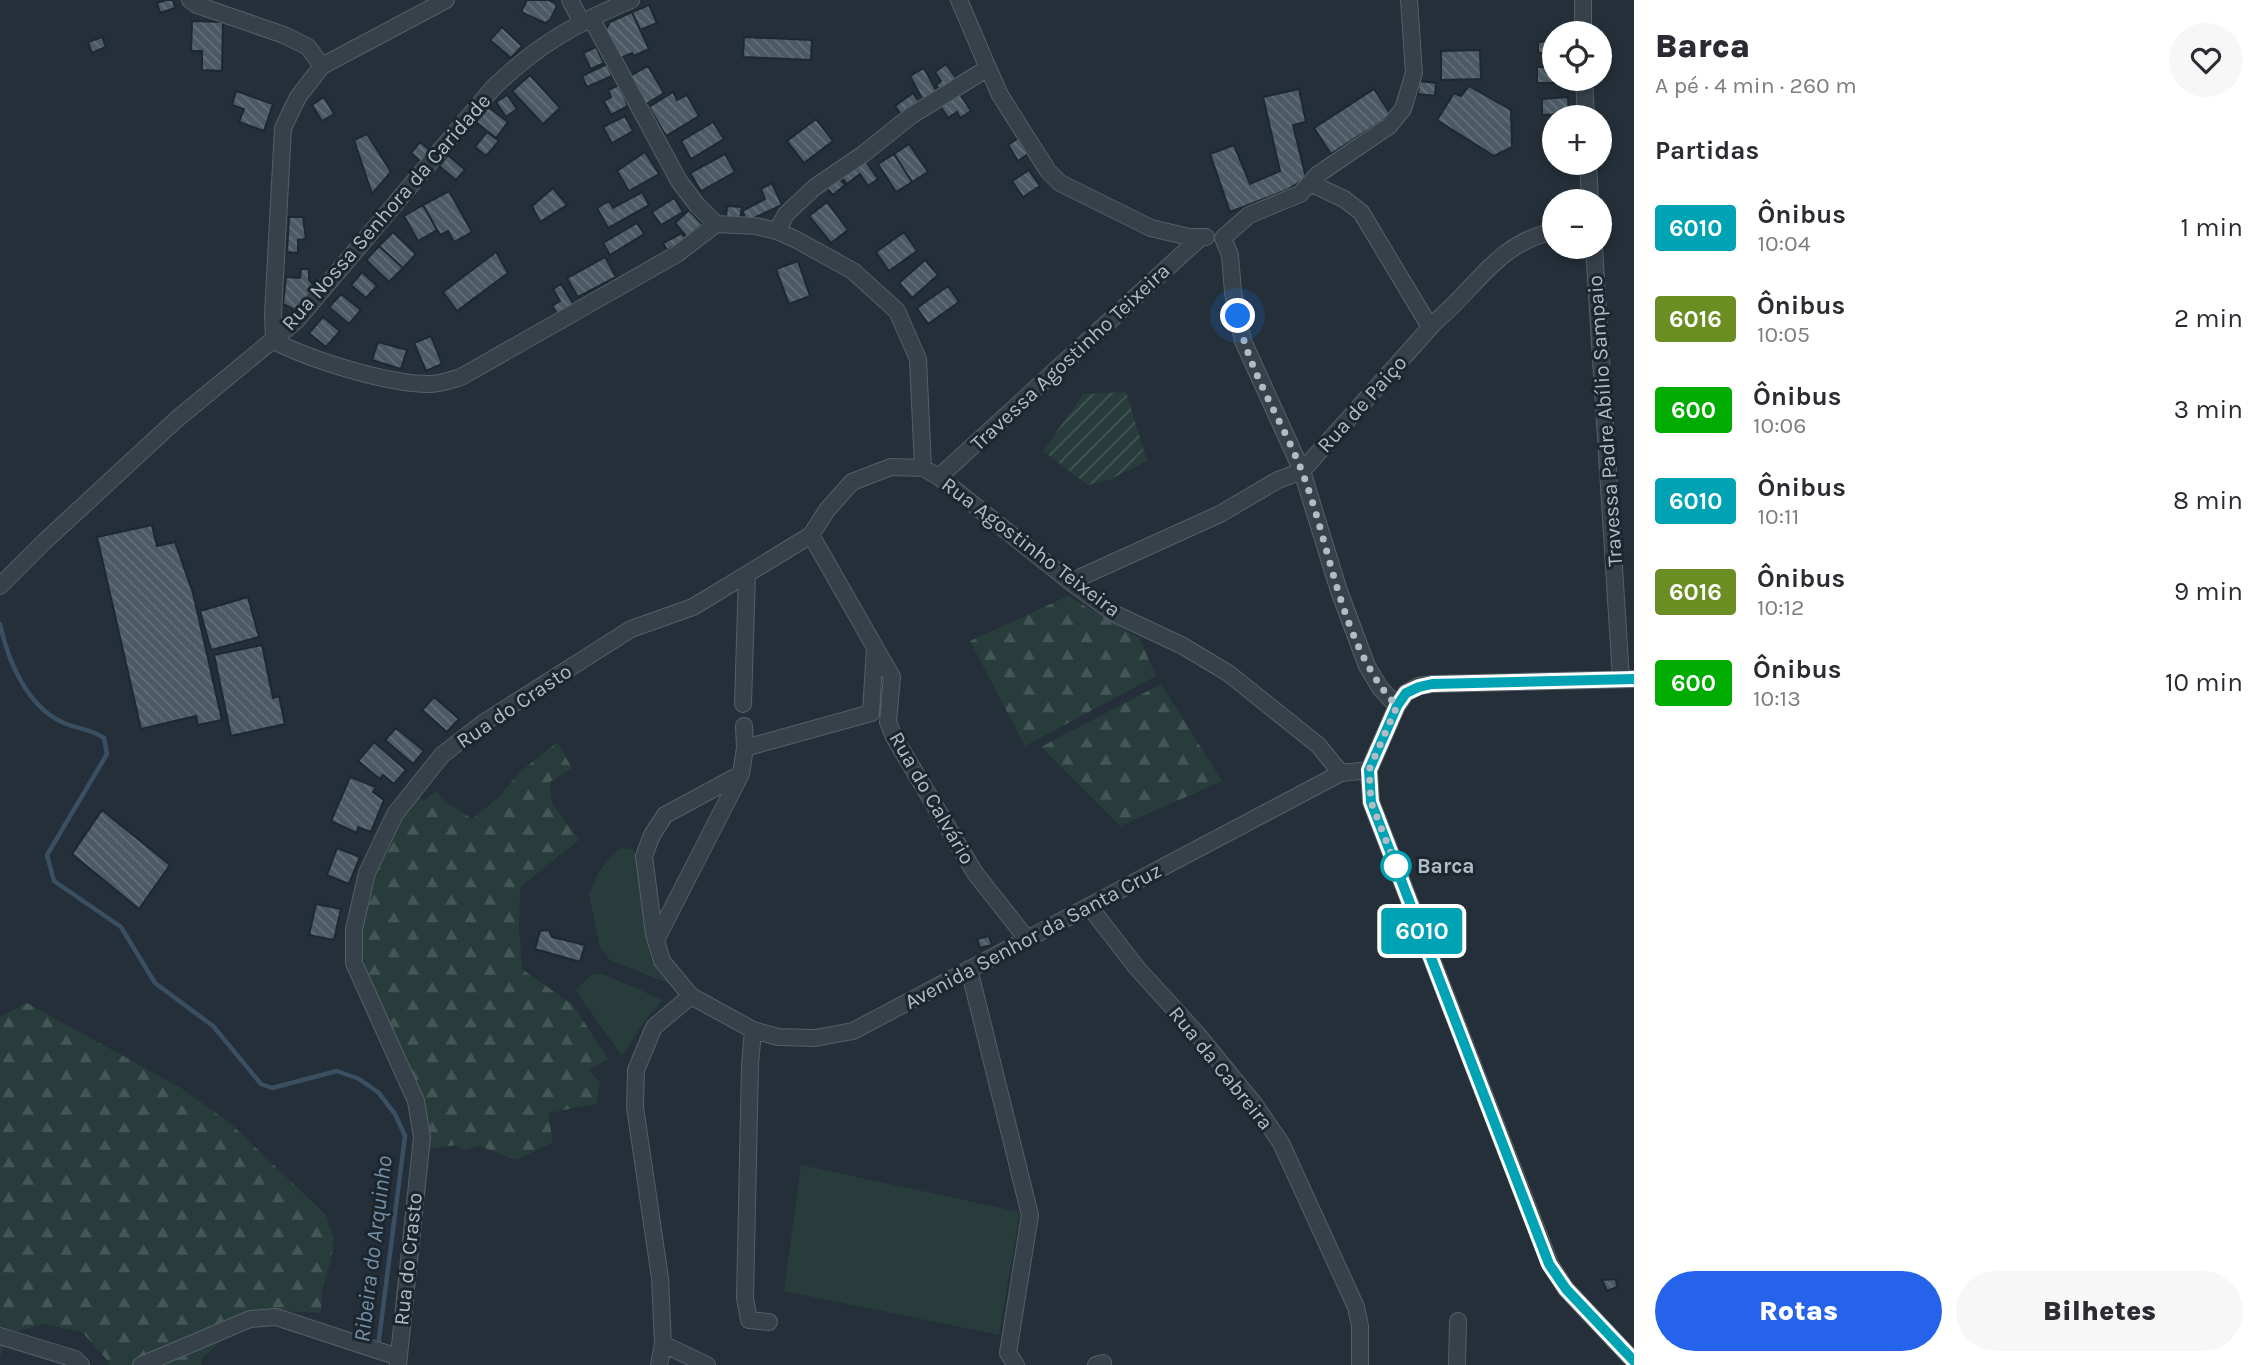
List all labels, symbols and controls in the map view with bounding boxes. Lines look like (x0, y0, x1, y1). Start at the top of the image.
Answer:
map controls (1542, 21, 1612, 259)
button: locate (1542, 21, 1612, 91)
button: heart (2169, 23, 2243, 97)
text: Barca (1655, 27, 1750, 65)
text: A pé · 4 min · 260 m (1655, 72, 1857, 99)
street label: Rua Nossa Senhora da Caridade (277, 89, 495, 335)
button: + (1542, 105, 1612, 175)
text: Partidas (1655, 135, 1759, 166)
button: − (1542, 189, 1612, 259)
text: Ônibus (1757, 199, 1846, 230)
text: 1 min (2180, 212, 2243, 243)
text: 6010 (1669, 214, 1722, 242)
text: 10:04 (1757, 230, 1811, 257)
street label: Travessa Agostinho Teixeira (965, 258, 1175, 456)
street label: Travessa Padre Abílio Sampaio (1583, 275, 1627, 567)
text: Ônibus (1757, 290, 1845, 321)
your location (1220, 298, 1255, 333)
text: 2 min (2174, 303, 2243, 334)
text: 6016 (1669, 305, 1722, 333)
text: 10:05 (1757, 321, 1810, 348)
street label: Rua de Paiço (1312, 351, 1412, 457)
text: Ônibus (1753, 381, 1841, 412)
text: 3 min (2174, 394, 2243, 425)
text: 600 (1671, 396, 1716, 424)
text: 10:06 (1753, 412, 1806, 439)
street label: Rua Agostinho Teixeira (937, 472, 1125, 622)
text: Ônibus (1757, 472, 1846, 503)
text: 8 min (2173, 485, 2243, 516)
text: 6010 (1669, 487, 1722, 515)
text: 10:11 (1757, 503, 1799, 530)
text: Ônibus (1757, 563, 1845, 594)
text: 9 min (2174, 576, 2243, 607)
text: 6016 (1669, 578, 1722, 606)
text: 10:12 (1757, 594, 1804, 621)
text: Ônibus (1753, 654, 1841, 685)
street label: Rua do Crasto (452, 659, 576, 753)
text: 10 min (2165, 667, 2243, 698)
text: 600 (1671, 669, 1716, 697)
text: 10:13 (1753, 685, 1801, 712)
street label: Rua do Calvário (884, 728, 980, 868)
marker: Barca (1381, 851, 1411, 881)
place label: Barca (1417, 854, 1475, 878)
street label: Avenida Senhor da Santa Cruz (901, 858, 1165, 1014)
line badge: 6010 (1373, 908, 1471, 954)
text: 6010 (1395, 917, 1449, 945)
street label: Rua da Cabreira (1164, 1001, 1278, 1135)
water label: Ribeira do Arquinho (348, 1154, 398, 1344)
street label: Rua do Crasto (389, 1191, 427, 1327)
button: Rotas (1655, 1271, 1942, 1351)
button: Bilhetes (1956, 1271, 2243, 1351)

